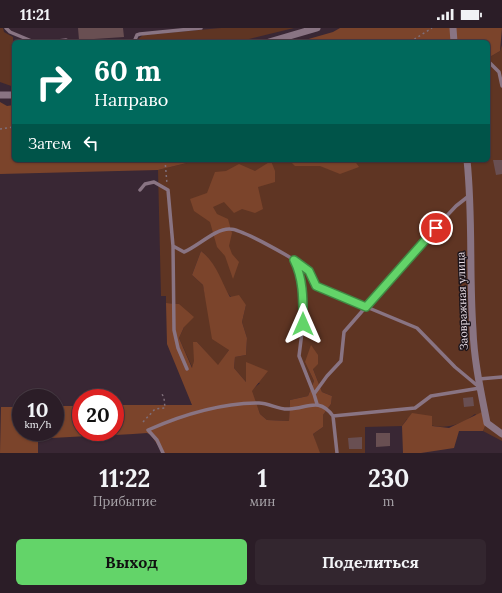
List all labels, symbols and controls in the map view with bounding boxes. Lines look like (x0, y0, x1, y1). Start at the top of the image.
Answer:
text: 11:21 (20, 5, 50, 24)
text: 60 m (94, 53, 161, 89)
icon: right (28, 56, 80, 108)
text: Направо (94, 88, 168, 111)
icon: left (80, 132, 102, 154)
text: Затем (28, 134, 72, 153)
pin (419, 211, 453, 245)
icon: arrive (425, 217, 447, 239)
street label: Заовражная улица (453, 251, 471, 350)
position arrow (282, 303, 324, 345)
speed limit sign: 20 (72, 389, 124, 441)
text: 10 (28, 397, 48, 422)
text: km/h (24, 418, 52, 431)
text: 11:22 (99, 463, 150, 494)
text: 1 (257, 463, 267, 494)
text: 230 (368, 463, 409, 494)
text: Прибытие (93, 493, 157, 510)
text: мин (249, 493, 275, 510)
text: m (383, 493, 394, 510)
button: Выход (16, 539, 247, 585)
button: Поделиться (255, 539, 486, 585)

